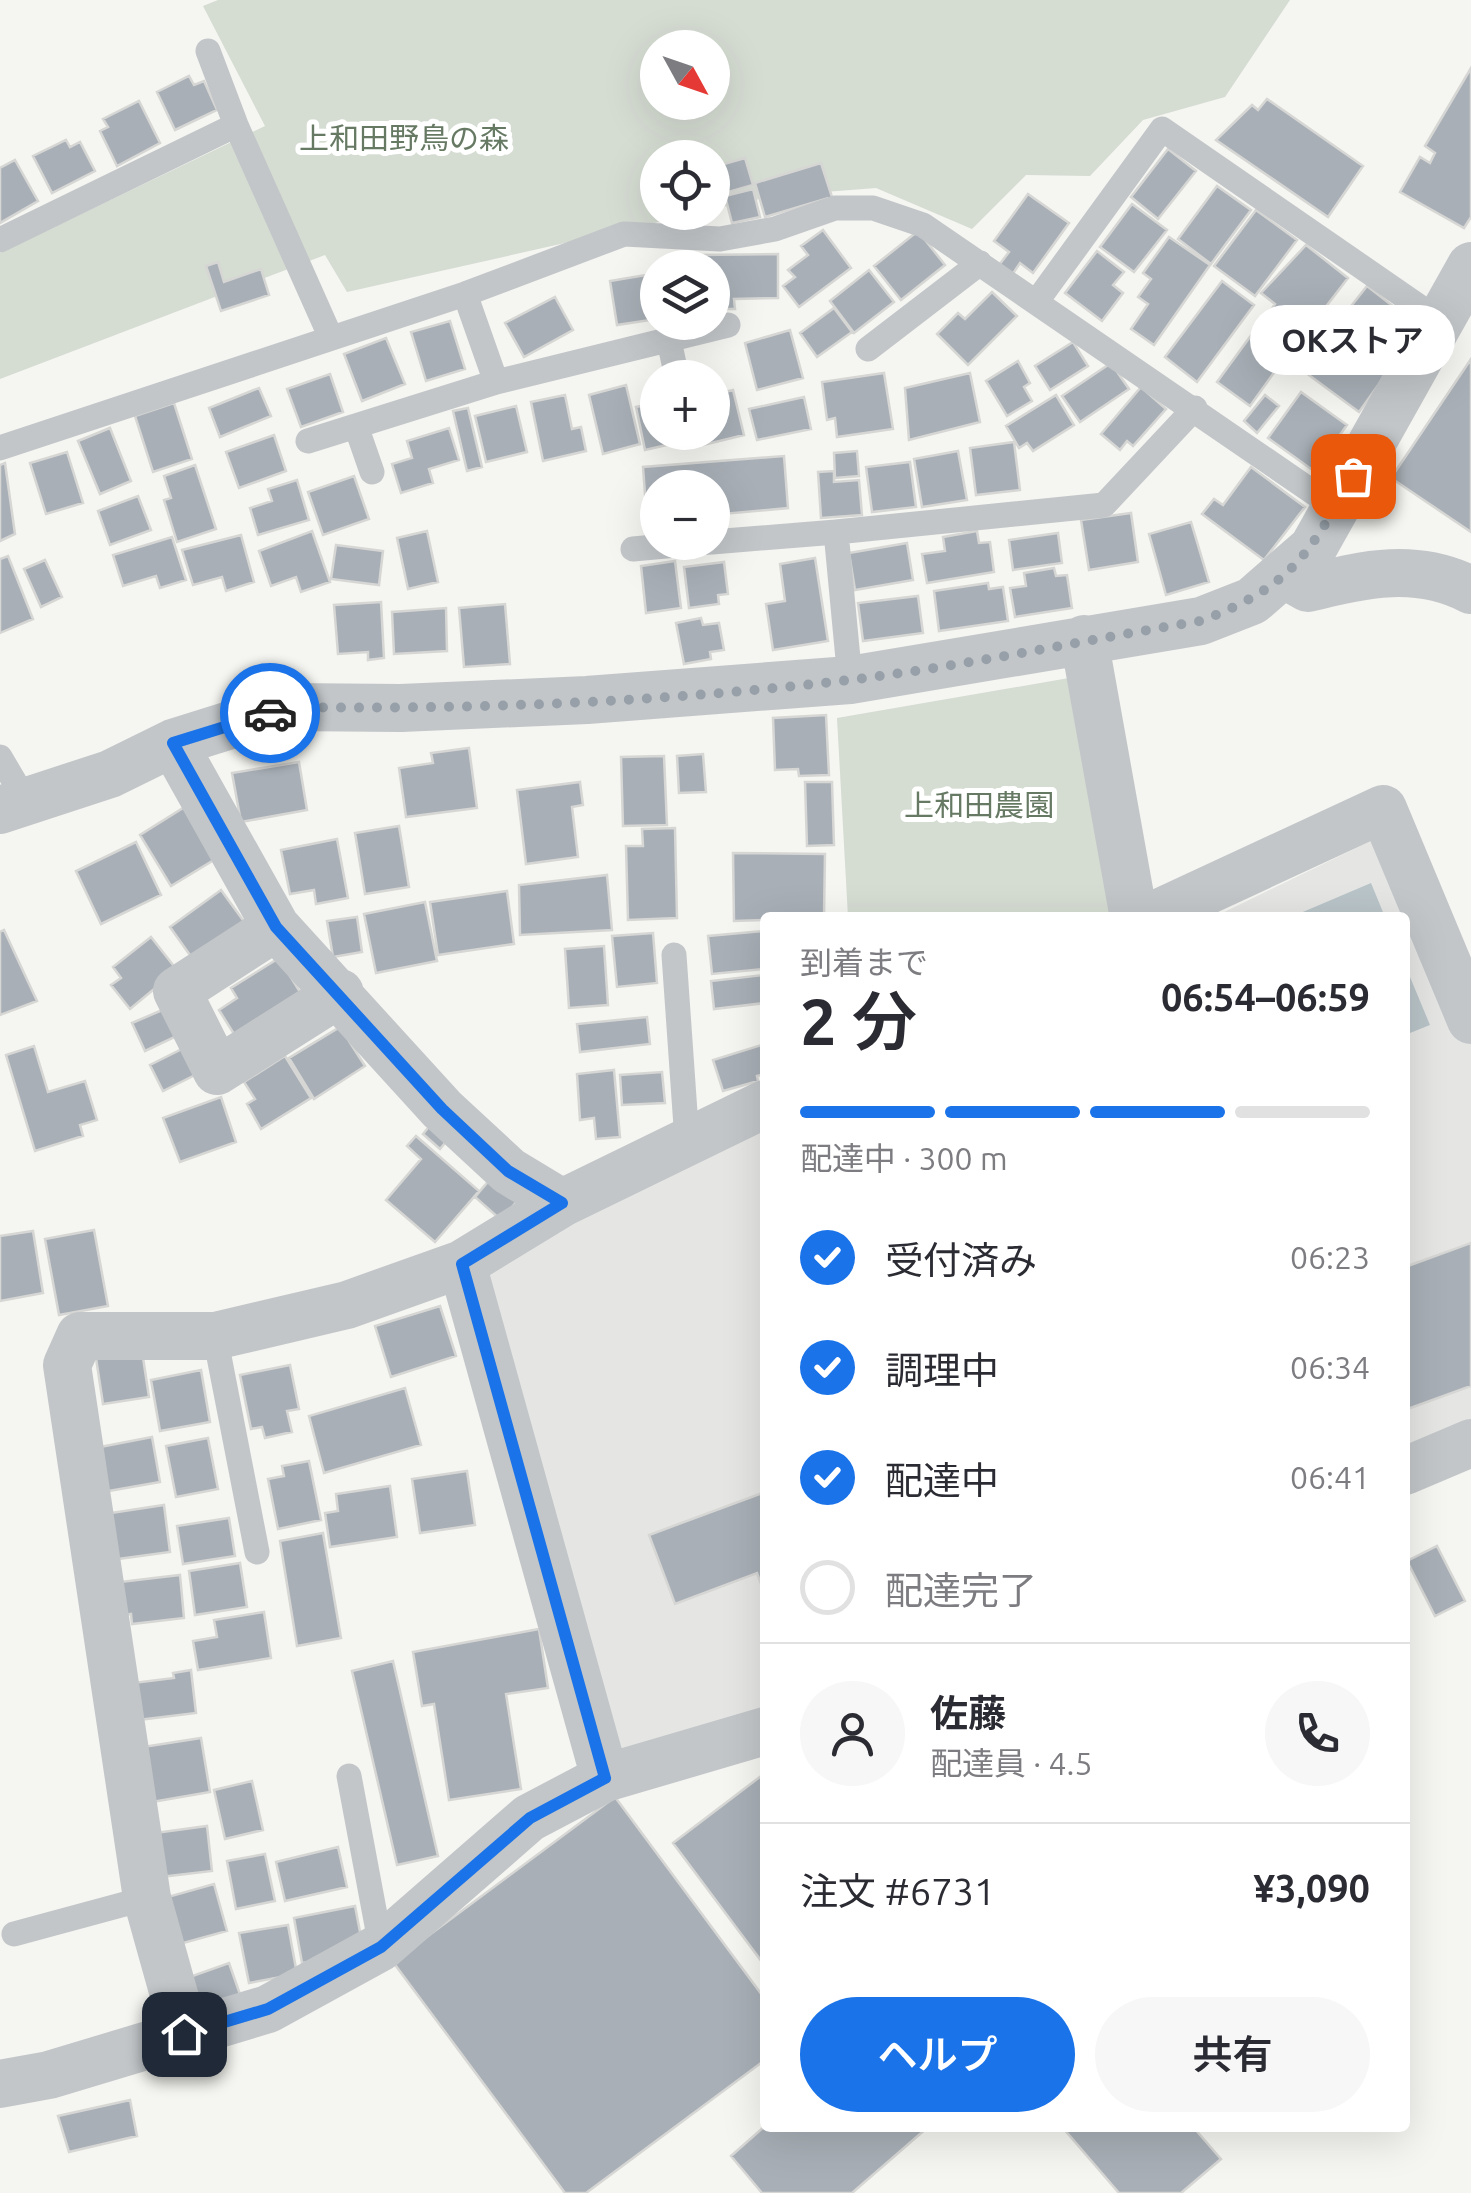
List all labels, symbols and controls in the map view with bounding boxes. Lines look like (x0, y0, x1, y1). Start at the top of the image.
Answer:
north arrow (640, 30, 730, 120)
map controls (640, 30, 730, 560)
park label: 上和田野鳥の森 (299, 121, 509, 155)
button: locate (640, 140, 730, 230)
button: layers (640, 250, 730, 340)
callout: OKストア (1250, 306, 1456, 376)
text: OKストア (1281, 322, 1424, 358)
button: + (640, 360, 730, 450)
pin (1311, 434, 1396, 519)
icon: bag (1326, 449, 1381, 504)
button: − (640, 470, 730, 560)
courier (220, 663, 320, 763)
icon: car (243, 686, 298, 741)
park label: 上和田農園 (904, 788, 1054, 822)
text: 到着まで (800, 944, 928, 980)
text: 06:54–06:59 (1161, 976, 1370, 1018)
text: 2 分 (800, 984, 917, 1057)
text: 配達中 · 300 m (800, 1140, 1008, 1176)
icon: check (800, 1230, 855, 1285)
text: 受付済み (885, 1239, 1037, 1281)
text: 06:23 (1290, 1239, 1370, 1275)
icon: check (800, 1340, 855, 1395)
text: 調理中 (885, 1349, 999, 1391)
text: 06:34 (1290, 1349, 1370, 1385)
icon: check (800, 1450, 855, 1505)
text: 配達中 (885, 1459, 999, 1501)
text: 06:41 (1290, 1459, 1370, 1495)
text: 配達完了 (885, 1569, 1037, 1611)
button: person (800, 1681, 905, 1786)
button: phone (1265, 1681, 1370, 1786)
text: 佐藤 (930, 1692, 1006, 1734)
text: 配達員 · 4.5 (930, 1745, 1093, 1781)
text: ¥3,090 (1253, 1867, 1370, 1909)
text: 注文 #6731 (800, 1870, 995, 1912)
pin (142, 1992, 227, 2077)
button: ヘルプ (800, 1997, 1075, 2112)
button: 共有 (1095, 1997, 1370, 2112)
icon: home (157, 2007, 212, 2062)

